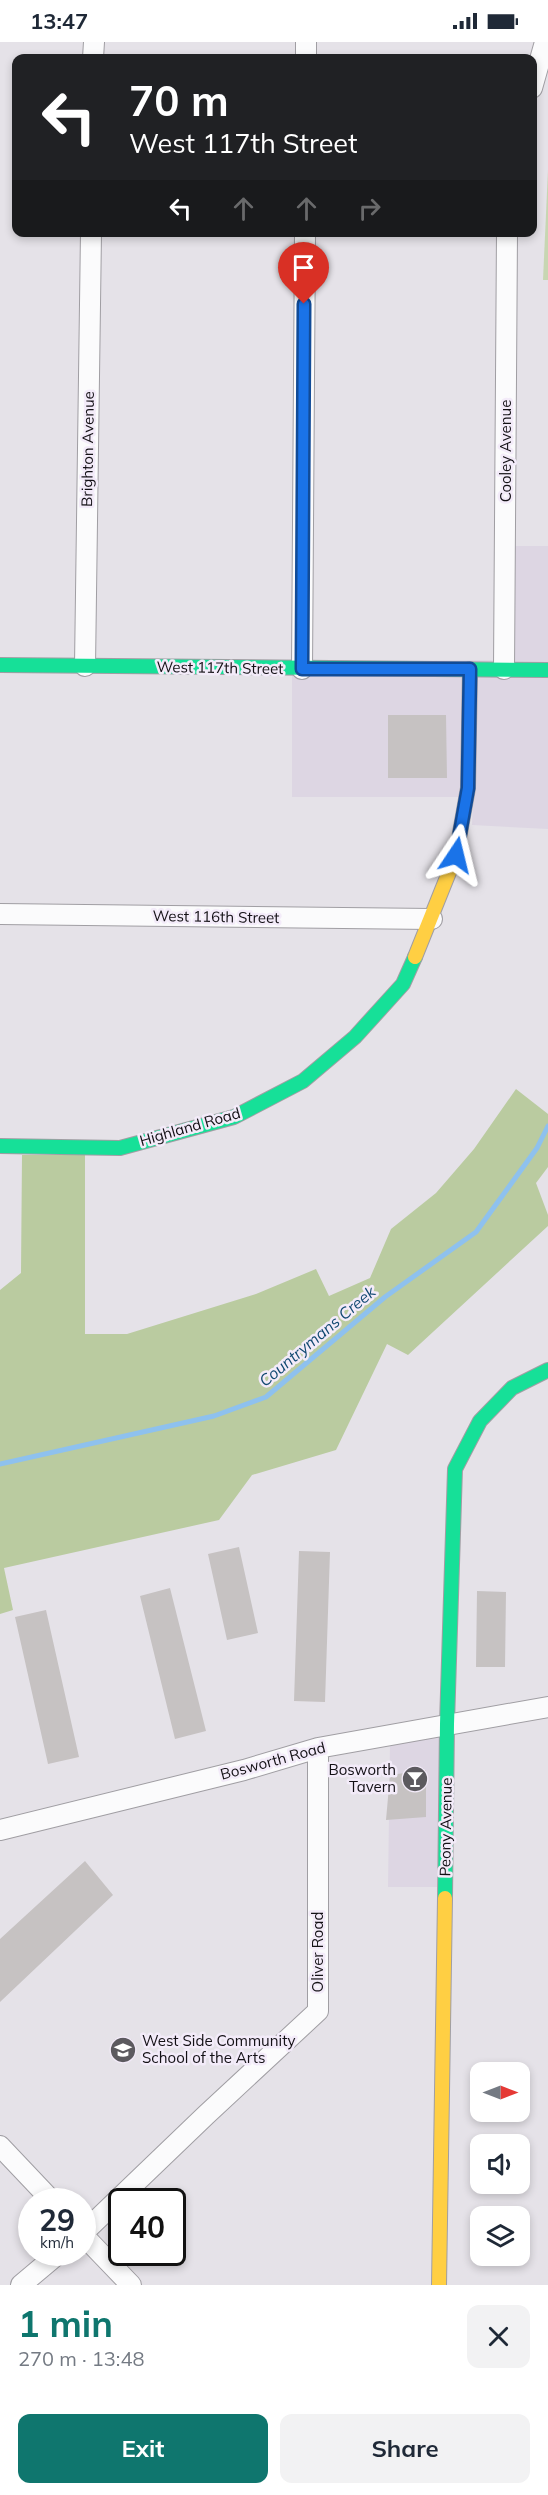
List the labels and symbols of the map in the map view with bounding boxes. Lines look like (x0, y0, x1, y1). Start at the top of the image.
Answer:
pin (278, 242, 329, 304)
street label: Brighton Avenue (77, 391, 98, 507)
street label: Cooley Avenue (496, 400, 515, 502)
street label: West 117th Street (156, 657, 284, 678)
position arrow (424, 823, 488, 887)
street label: West 116th Street (152, 906, 280, 927)
street label: Highland Road (137, 1103, 242, 1150)
water label: Countrymans Creek (255, 1281, 380, 1391)
street label: Bosworth Road (218, 1737, 328, 1784)
place label: Bosworth Tavern (329, 1760, 396, 1796)
bar icon: Bosworth Tavern (400, 1764, 430, 1794)
street label: Peony Avenue (435, 1777, 456, 1877)
street label: Oliver Road (308, 1912, 327, 1992)
place label: West Side Community School of the Arts (142, 2031, 295, 2067)
school or university icon: West Side Community School of the Arts (108, 2035, 138, 2065)
north arrow (470, 2062, 530, 2122)
speed limit sign: 40 (108, 2188, 186, 2266)

